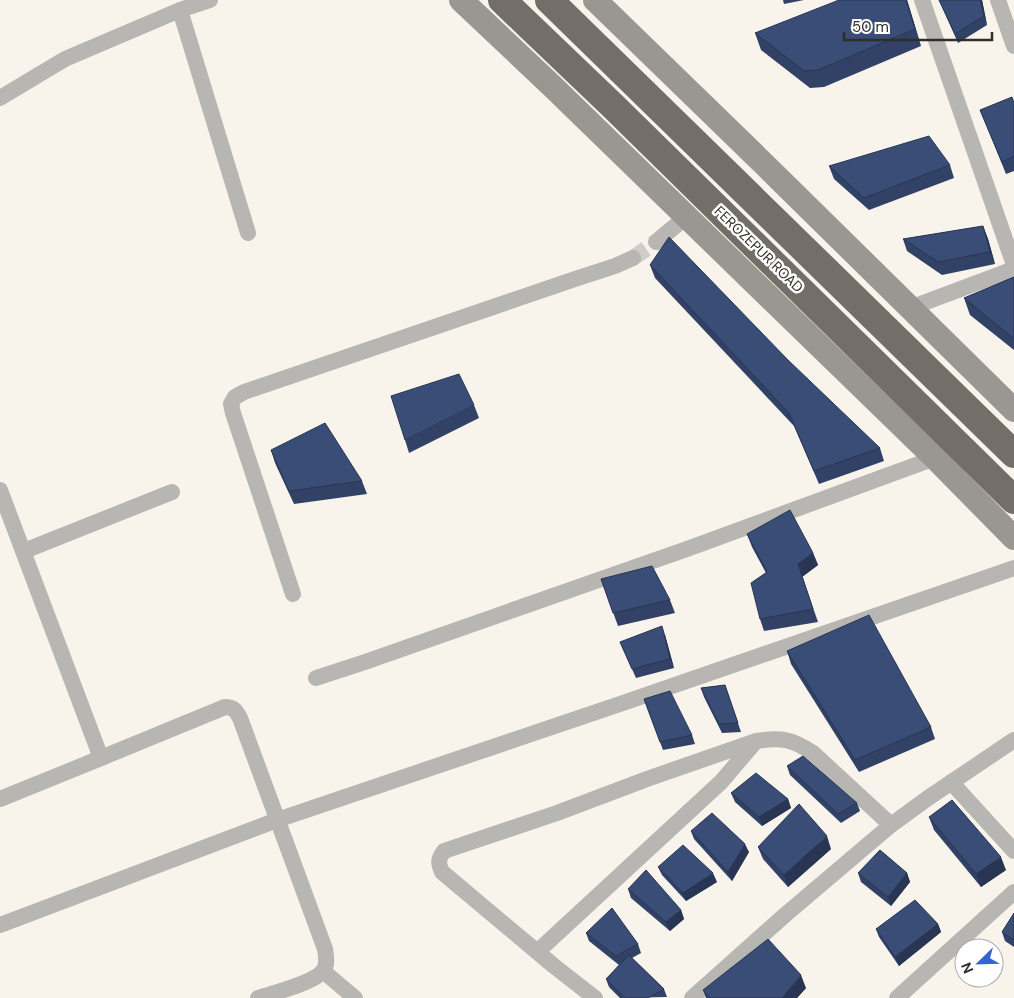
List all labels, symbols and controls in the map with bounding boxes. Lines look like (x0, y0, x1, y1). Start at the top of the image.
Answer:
scale bar (844, 10, 992, 42)
text: 50 m (852, 17, 889, 37)
street label: FEROZEPUR ROAD (711, 202, 807, 296)
north arrow (954, 938, 1004, 988)
text: N (957, 960, 977, 976)

